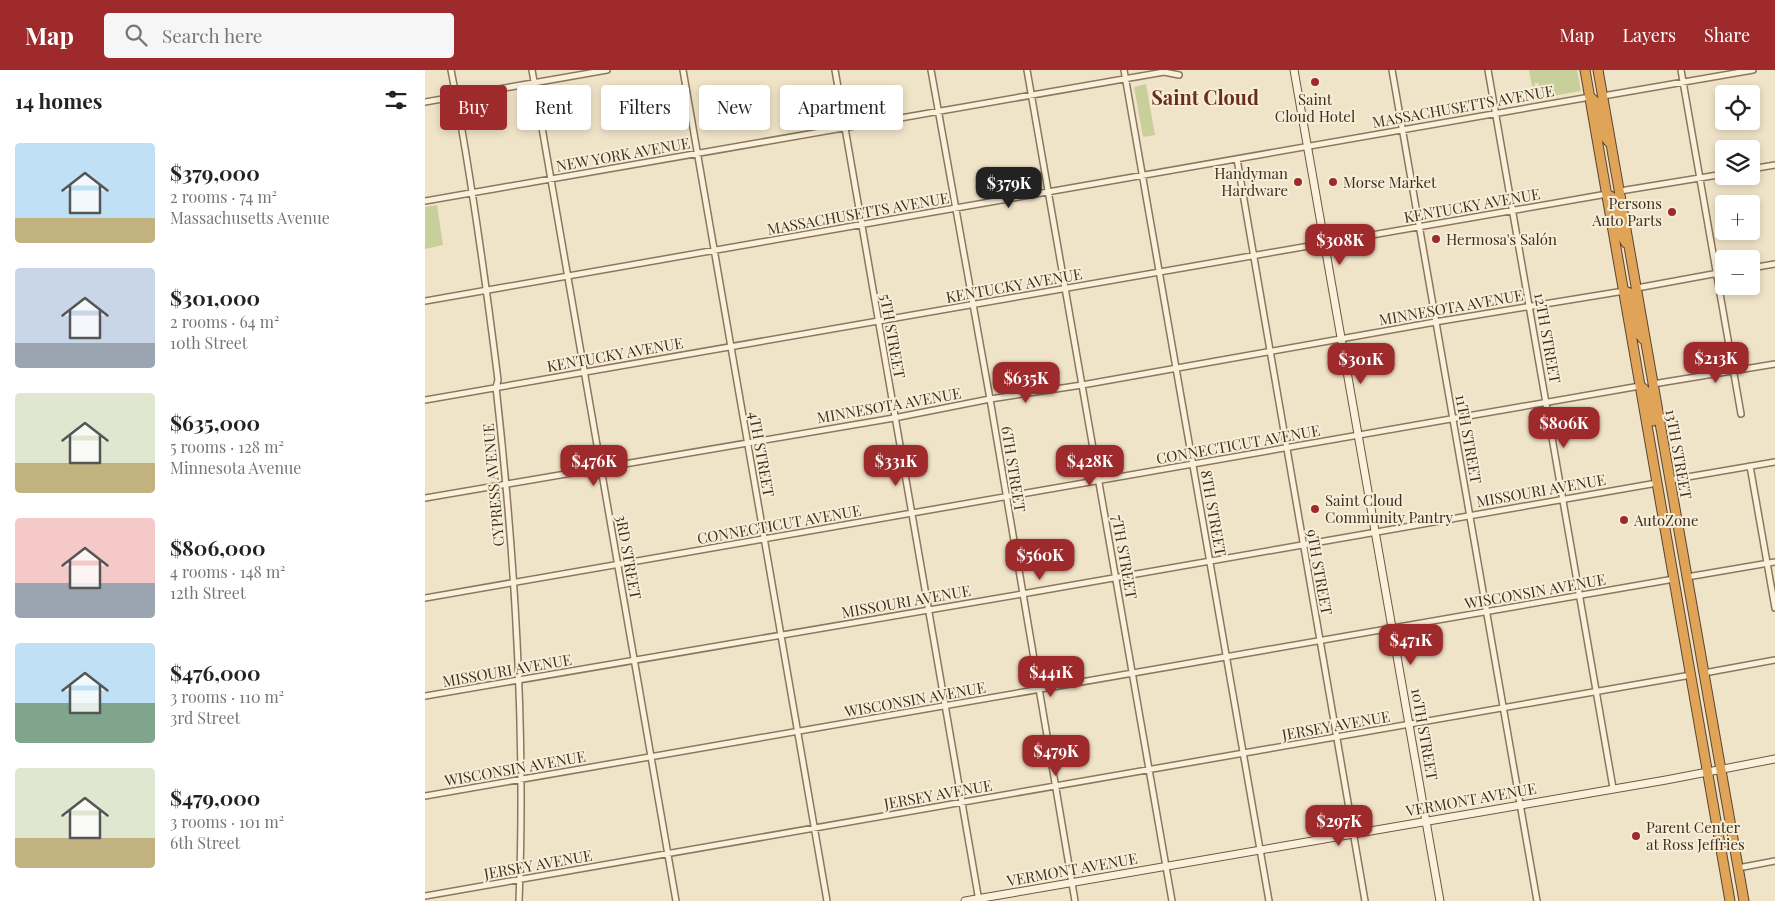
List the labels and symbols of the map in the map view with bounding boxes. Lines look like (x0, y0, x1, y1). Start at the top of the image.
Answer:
marker: Saint Cloud Hotel (1309, 76, 1321, 88)
street label: MASSACHUSETTS AVENUE (1371, 80, 1555, 132)
district label: Saint Cloud (1151, 83, 1259, 110)
place label: Saint Cloud Hotel (1275, 89, 1355, 126)
street label: NEW YORK AVENUE (555, 132, 691, 176)
place label: Handyman Hardware (1214, 163, 1288, 200)
pin: $379K (974, 166, 1044, 209)
place label: Morse Market (1343, 172, 1437, 192)
marker: Handyman Hardware (1292, 176, 1304, 188)
marker: Morse Market (1327, 176, 1339, 188)
street label: KENTUCKY AVENUE (1402, 183, 1542, 227)
street label: MASSACHUSETTS AVENUE (766, 187, 950, 239)
place label: Persons Auto Parts (1591, 193, 1662, 230)
marker: Persons Auto Parts (1666, 206, 1678, 218)
pin: $308K (1305, 224, 1375, 266)
place label: Hermosa's Salón (1446, 229, 1557, 249)
marker: Hermosa's Salón (1430, 233, 1442, 245)
street label: KENTUCKY AVENUE (944, 263, 1084, 307)
street label: MINNESOTA AVENUE (1377, 284, 1525, 330)
street label: 12TH STREET (1530, 291, 1566, 385)
street label: 5TH STREET (876, 292, 910, 380)
street label: KENTUCKY AVENUE (545, 332, 685, 376)
pin: $301K (1326, 342, 1396, 385)
pin: $213K (1681, 342, 1751, 384)
pin: $635K (991, 362, 1061, 404)
street label: MINNESOTA AVENUE (815, 382, 963, 428)
street label: 11TH STREET (1451, 393, 1487, 485)
pin: $806K (1529, 406, 1599, 449)
street label: 13TH STREET (1661, 407, 1697, 501)
street label: 4TH STREET (745, 410, 779, 498)
street label: CONNECTICUT AVENUE (1154, 420, 1322, 468)
street label: CYPRESS AVENUE (478, 423, 508, 547)
street label: 6TH STREET (997, 425, 1031, 513)
pin: $476K (559, 444, 629, 487)
pin: $331K (861, 444, 931, 487)
pin: $428K (1055, 444, 1125, 487)
street label: 8TH STREET (1197, 468, 1231, 558)
street label: MISSOURI AVENUE (1475, 469, 1607, 511)
place label: Saint Cloud Community Pantry (1325, 490, 1454, 527)
street label: CONNECTICUT AVENUE (695, 500, 863, 548)
marker: Saint Cloud Community Pantry (1309, 503, 1321, 515)
place label: AutoZone (1633, 510, 1699, 530)
street label: 3RD STREET (612, 513, 646, 601)
street label: 7TH STREET (1108, 513, 1142, 601)
marker: AutoZone (1618, 514, 1630, 526)
street label: 9TH STREET (1303, 528, 1337, 616)
pin: $560K (1005, 538, 1075, 581)
street label: WISCONSIN AVENUE (1462, 569, 1607, 613)
street label: MISSOURI AVENUE (840, 580, 972, 622)
pin: $471K (1376, 624, 1446, 666)
street label: MISSOURI AVENUE (441, 649, 573, 691)
pin: $441K (1016, 656, 1086, 698)
street label: WISCONSIN AVENUE (842, 677, 987, 721)
street label: 10TH STREET (1407, 686, 1443, 782)
street label: JERSEY AVENUE (1279, 706, 1392, 745)
pin: $479K (1021, 734, 1091, 777)
street label: WISCONSIN AVENUE (442, 746, 587, 790)
street label: JERSEY AVENUE (881, 775, 994, 814)
street label: VERMONT AVENUE (1403, 778, 1538, 821)
pin: $297K (1304, 804, 1374, 847)
place label: Parent Center at Ross Jeffries (1646, 817, 1745, 854)
marker: Parent Center at Ross Jeffries (1630, 830, 1642, 842)
street label: JERSEY AVENUE (481, 845, 594, 884)
street label: VERMONT AVENUE (1004, 848, 1139, 891)

